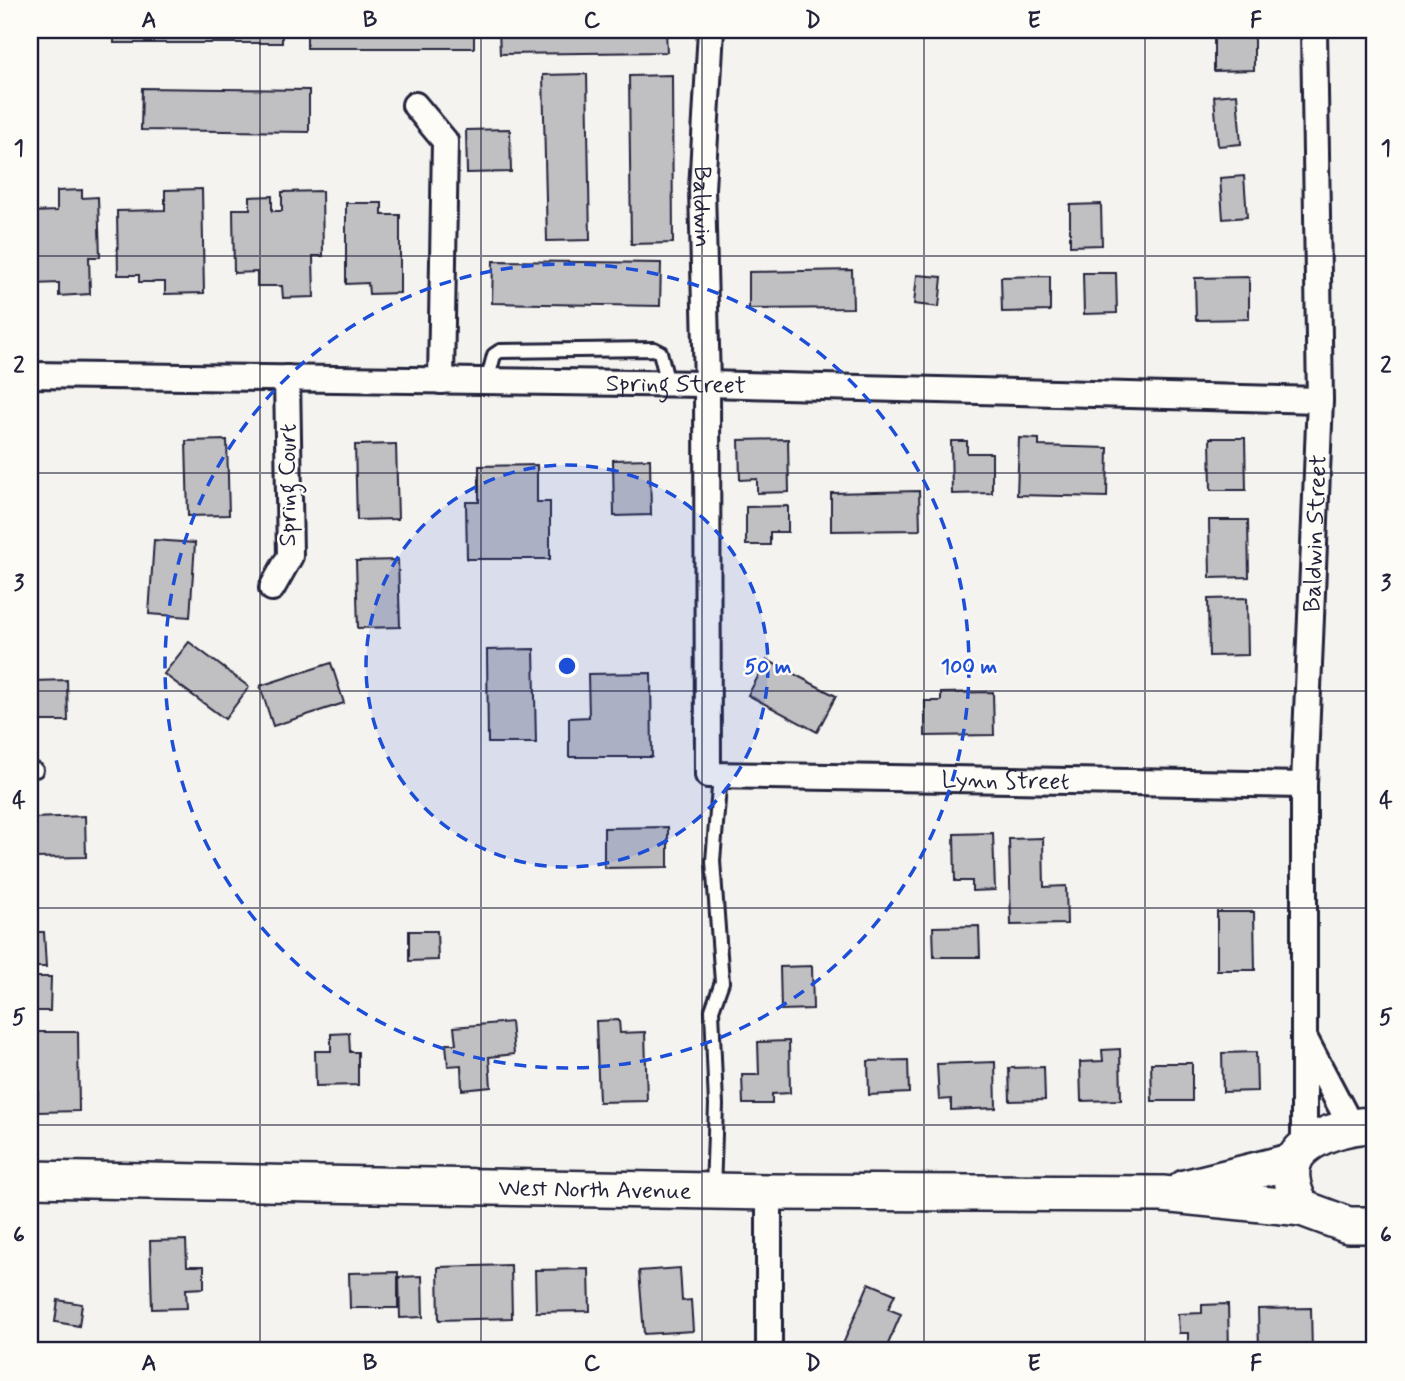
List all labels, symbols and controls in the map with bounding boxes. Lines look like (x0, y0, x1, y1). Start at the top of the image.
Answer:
text: A (141, 6, 157, 36)
text: B (363, 6, 378, 36)
text: C (584, 6, 601, 36)
text: D (805, 6, 821, 36)
text: E (1027, 6, 1041, 36)
text: F (1250, 6, 1262, 36)
text: 1 (14, 134, 24, 164)
text: 1 (1381, 134, 1391, 164)
street label: Baldwin (685, 165, 717, 248)
text: 2 (13, 351, 25, 381)
text: 2 (1380, 351, 1392, 381)
street label: Spring Street (606, 369, 746, 404)
street label: Spring Court (273, 423, 307, 547)
street label: Baldwin Street (1297, 454, 1335, 613)
text: 3 (14, 569, 25, 599)
text: 3 (1381, 569, 1392, 599)
text: 50 m (745, 653, 792, 681)
text: 100 m (941, 653, 997, 681)
centre of rings (555, 654, 579, 678)
street label: Lynn Street (941, 765, 1070, 798)
text: 4 (12, 786, 26, 816)
text: 4 (1379, 786, 1393, 816)
text: 5 (12, 1003, 26, 1033)
text: 5 (1379, 1003, 1393, 1033)
street label: West North Avenue (498, 1173, 692, 1208)
text: 6 (13, 1221, 25, 1251)
text: 6 (1380, 1221, 1392, 1251)
text: A (141, 1349, 157, 1379)
text: B (363, 1349, 378, 1379)
text: C (584, 1349, 601, 1379)
text: D (805, 1349, 821, 1379)
text: E (1027, 1349, 1041, 1379)
text: F (1250, 1349, 1262, 1379)

